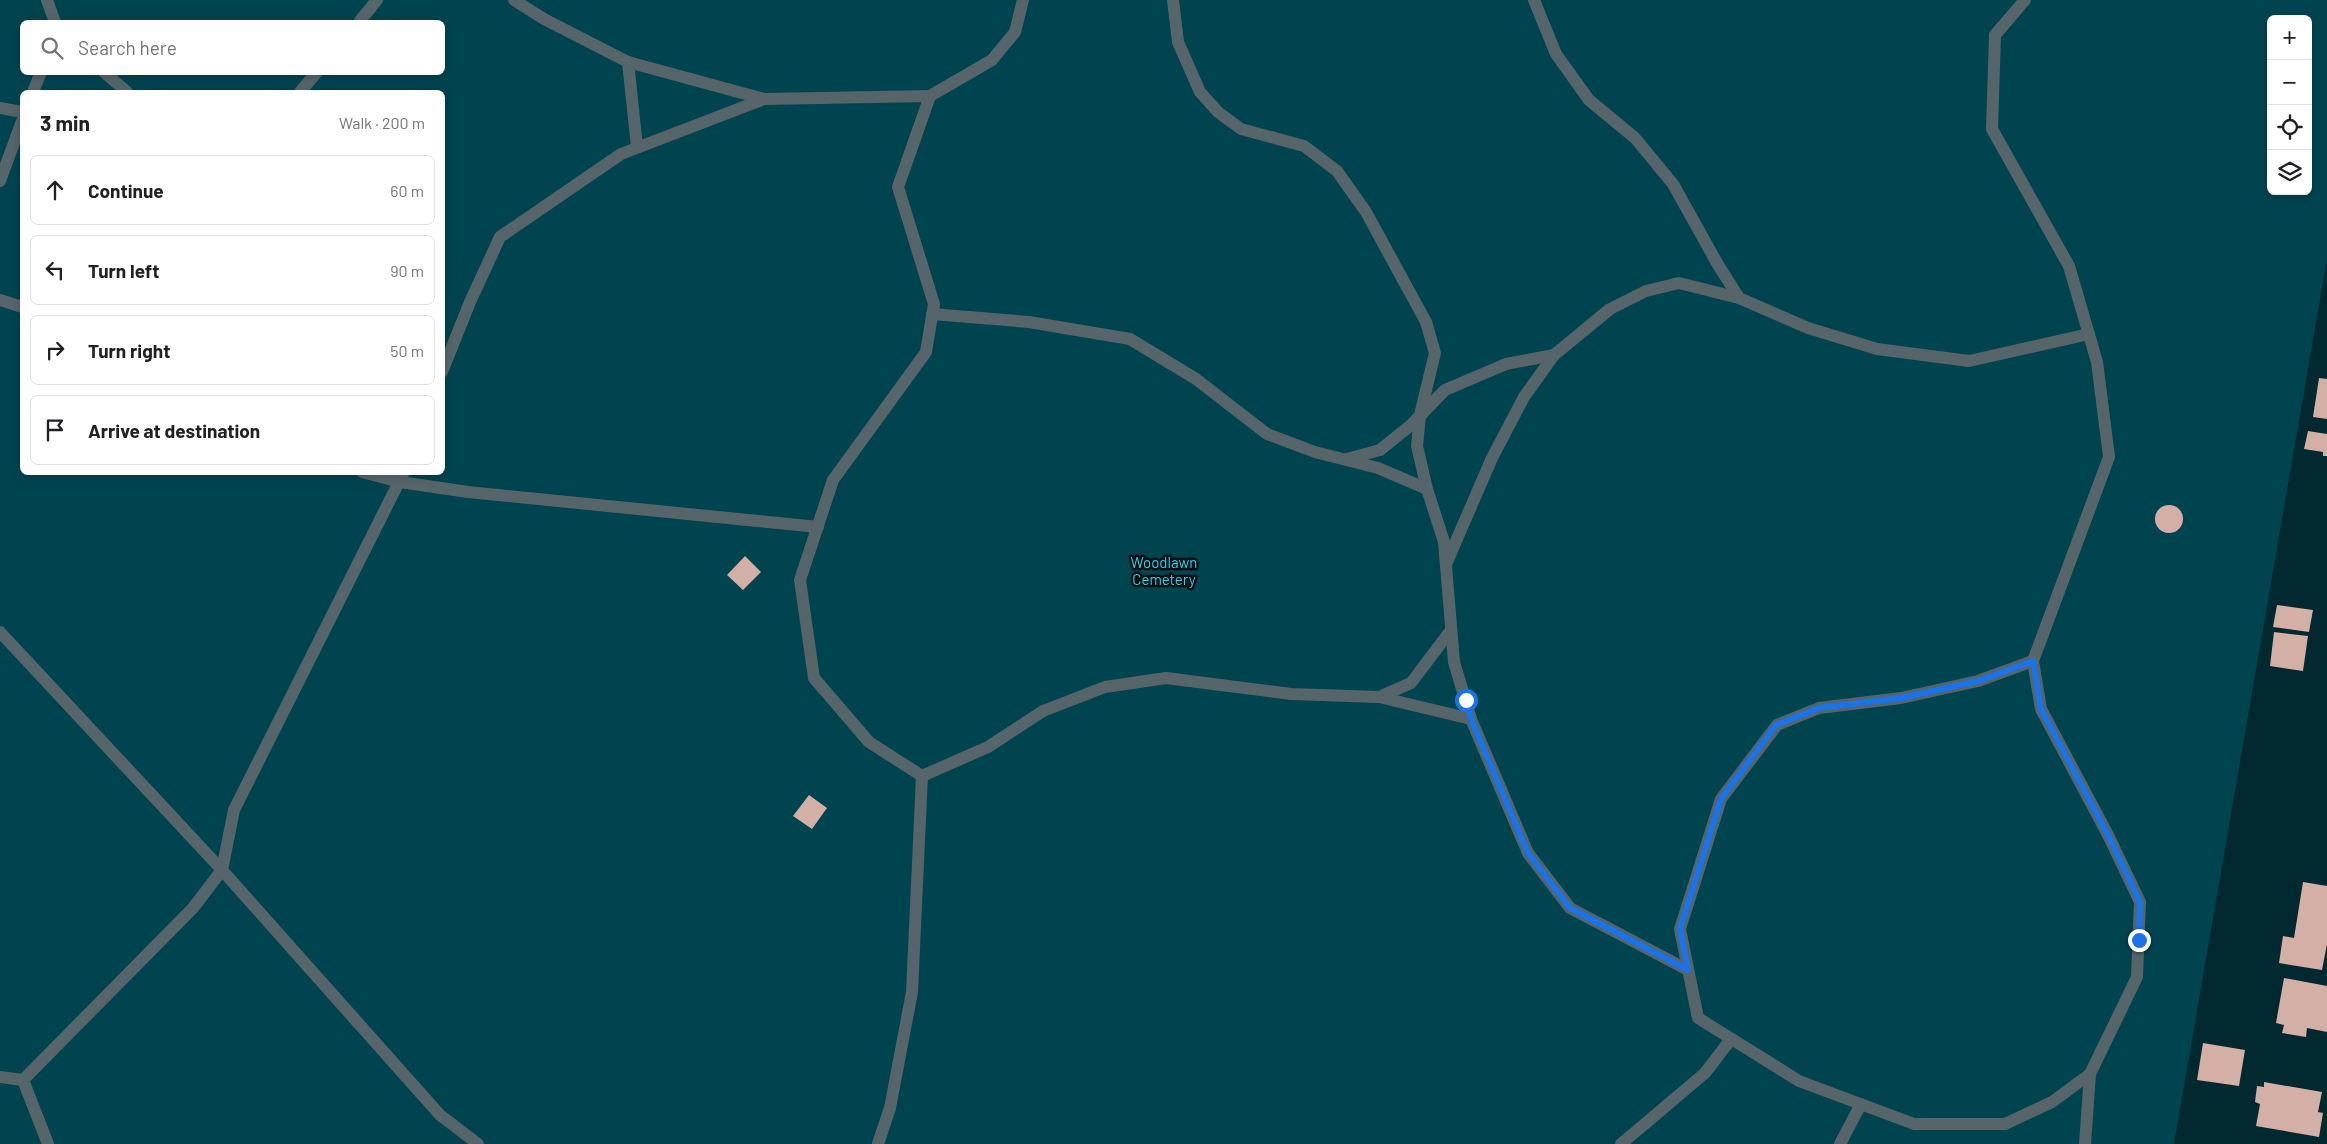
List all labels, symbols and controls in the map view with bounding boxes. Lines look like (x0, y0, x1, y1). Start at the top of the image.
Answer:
map controls (2267, 15, 2312, 195)
button: + (2267, 15, 2312, 60)
search box (20, 20, 445, 75)
icon: search (38, 34, 66, 62)
text: Search here (78, 36, 177, 59)
button: − (2267, 60, 2312, 105)
button: locate (2267, 105, 2312, 150)
text: 3 min (40, 110, 90, 135)
text: Walk · 200 m (339, 113, 425, 132)
button: layers (2267, 150, 2312, 195)
icon: ahead (41, 176, 69, 204)
text: Continue (88, 179, 164, 202)
text: 60 m (390, 181, 424, 200)
icon: left (41, 256, 69, 284)
text: Turn left (88, 259, 159, 282)
text: 90 m (390, 261, 424, 280)
icon: right (41, 336, 69, 364)
text: Turn right (88, 339, 170, 362)
text: 50 m (390, 341, 424, 360)
icon: arrive (41, 416, 69, 444)
text: Arrive at destination (88, 419, 260, 442)
park label: Woodlawn Cemetery (1131, 553, 1197, 588)
route start (1455, 689, 1478, 712)
route end (2128, 929, 2151, 952)

